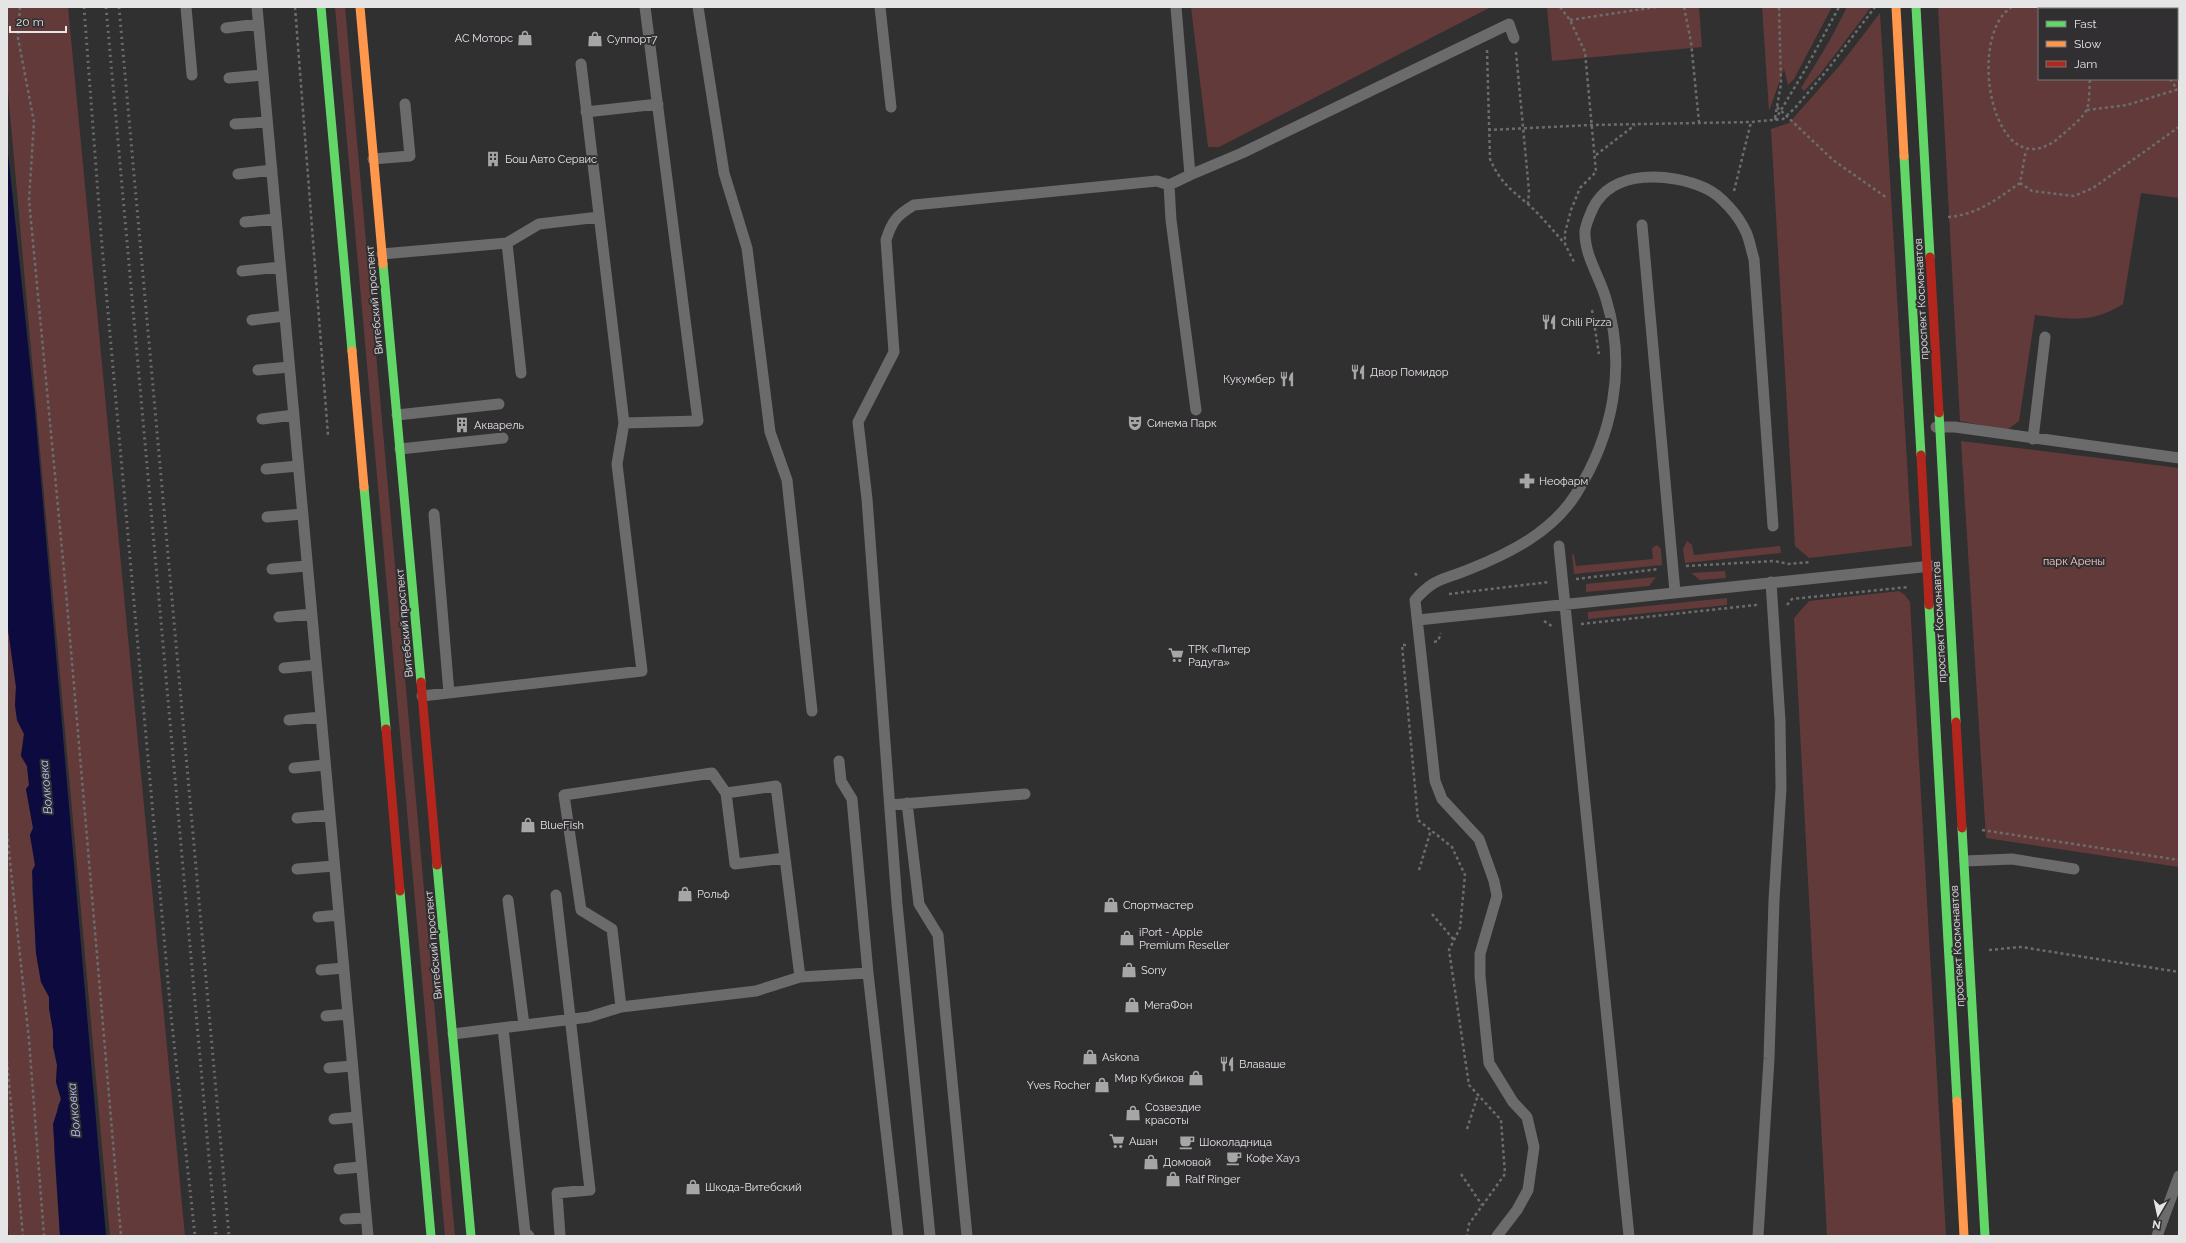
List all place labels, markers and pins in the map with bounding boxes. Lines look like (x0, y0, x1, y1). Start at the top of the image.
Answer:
shop icon: АС Моторс (516, 29, 534, 47)
shop icon: Суппорт7 (586, 30, 604, 48)
place label: АС Моторс (455, 32, 513, 45)
place label: Суппорт7 (607, 33, 658, 46)
building icon: Бош Авто Сервис (484, 150, 502, 168)
place label: Бош Авто Сервис (505, 153, 597, 166)
restaurant icon: Chili Pizza (1540, 313, 1558, 331)
place label: Chili Pizza (1561, 316, 1612, 329)
restaurant icon: Двор Помидор (1349, 363, 1367, 381)
place label: Двор Помидор (1370, 366, 1449, 379)
restaurant icon: Кукумбер (1278, 370, 1296, 388)
place label: Кукумбер (1223, 373, 1275, 386)
theatre icon: Синема Парк (1126, 414, 1144, 432)
building icon: Акварель (453, 416, 471, 434)
place label: Синема Парк (1147, 417, 1217, 430)
place label: Акварель (474, 419, 525, 432)
pharmacy icon: Неофарм (1518, 472, 1536, 490)
place label: Неофарм (1539, 475, 1588, 488)
place label: ТРК «Питер Радуга» (1188, 643, 1251, 669)
supermarket icon: ТРК «Питер Радуга» (1167, 646, 1185, 664)
shop icon: BlueFish (519, 816, 537, 834)
place label: BlueFish (540, 819, 584, 832)
shop icon: Рольф (676, 885, 694, 903)
place label: Рольф (697, 888, 730, 901)
shop icon: Спортмастер (1102, 896, 1120, 914)
place label: Спортмастер (1123, 899, 1194, 912)
place label: iPort - Apple Premium Reseller (1139, 926, 1230, 952)
shop icon: iPort - Apple Premium Reseller (1118, 929, 1136, 947)
shop icon: Sony (1120, 961, 1138, 979)
place label: Sony (1141, 964, 1167, 977)
shop icon: МегаФон (1123, 996, 1141, 1014)
place label: МегаФон (1144, 999, 1192, 1012)
shop icon: Askona (1081, 1048, 1099, 1066)
place label: Askona (1102, 1051, 1139, 1064)
restaurant icon: Влаваше (1218, 1055, 1236, 1073)
place label: Влаваше (1239, 1058, 1286, 1071)
shop icon: Мир Кубиков (1187, 1069, 1205, 1087)
place label: Мир Кубиков (1115, 1072, 1184, 1085)
shop icon: Yves Rocher (1093, 1076, 1111, 1094)
place label: Yves Rocher (1027, 1079, 1090, 1092)
place label: Созвездие красоты (1145, 1101, 1201, 1127)
shop icon: Созвездие красоты (1124, 1104, 1142, 1122)
supermarket icon: Ашан (1108, 1132, 1126, 1150)
cafe icon: Шоколадница (1178, 1133, 1196, 1151)
place label: Ашан (1129, 1135, 1158, 1148)
place label: Шоколадница (1199, 1136, 1272, 1149)
cafe icon: Кофе Хауз (1225, 1149, 1243, 1167)
place label: Кофе Хауз (1246, 1152, 1300, 1165)
shop icon: Домовой (1142, 1153, 1160, 1171)
place label: Домовой (1163, 1156, 1211, 1169)
shop icon: Ralf Ringer (1164, 1170, 1182, 1188)
place label: Ralf Ringer (1185, 1173, 1240, 1186)
shop icon: Шкода-Витебский (684, 1178, 702, 1196)
place label: Шкода-Витебский (705, 1181, 802, 1194)

